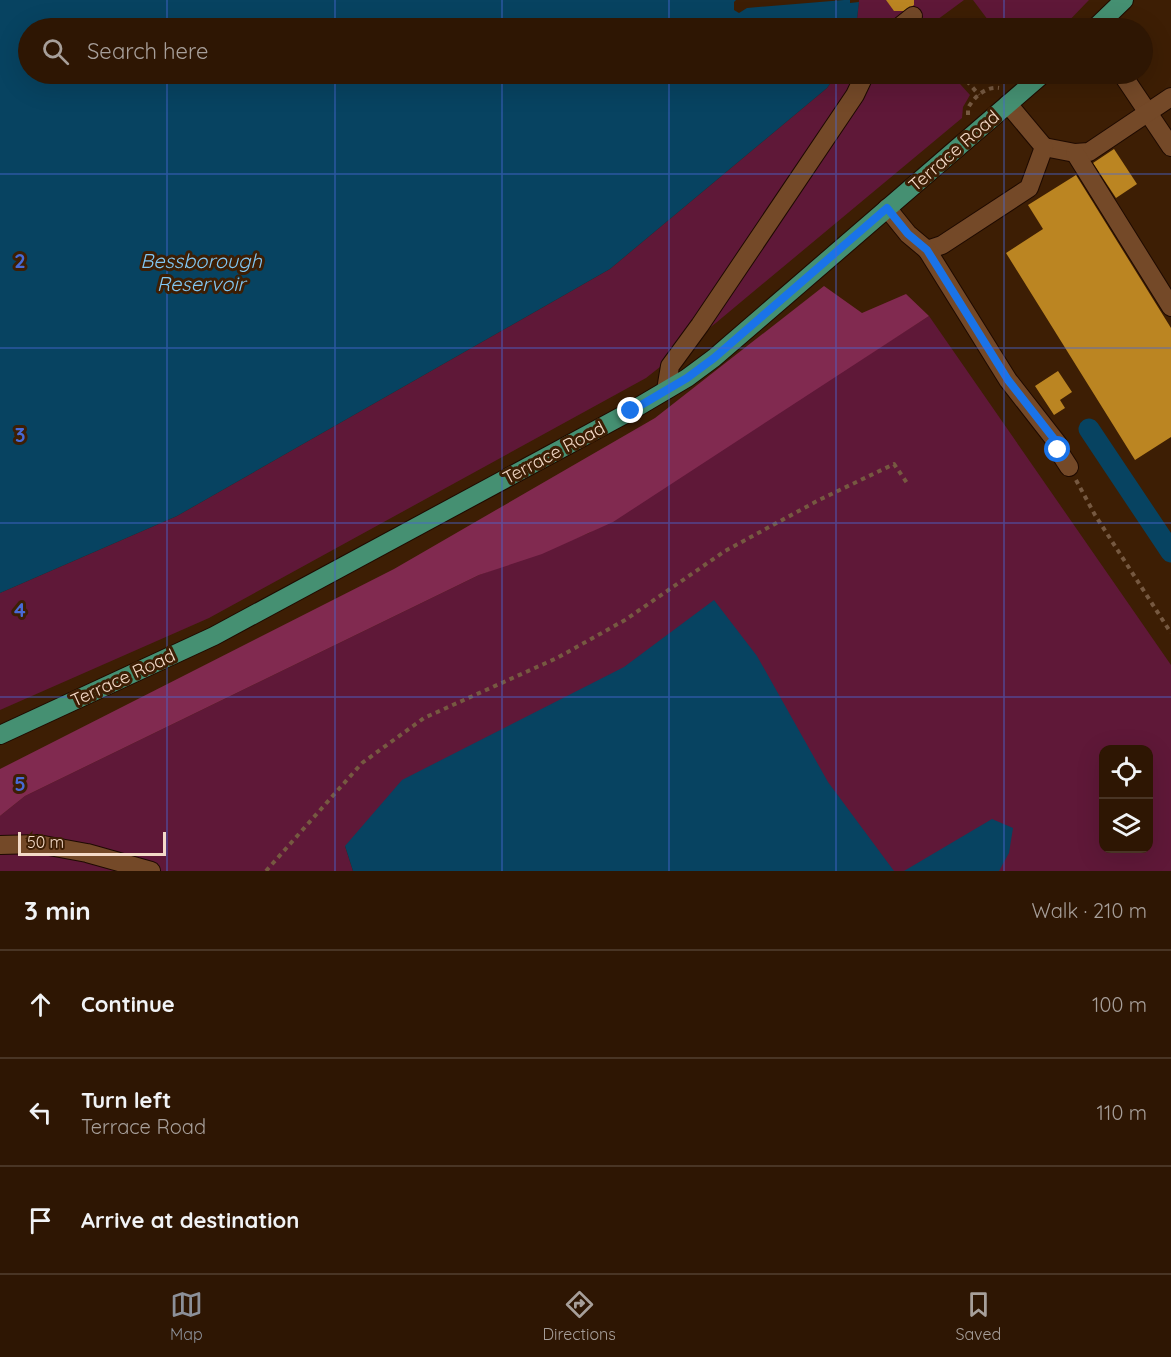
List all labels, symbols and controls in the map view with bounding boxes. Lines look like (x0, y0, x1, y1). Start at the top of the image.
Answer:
search box (18, 18, 1153, 84)
icon: search (39, 35, 72, 68)
text: Search here (87, 37, 208, 65)
street label: Terrace Road (904, 105, 1004, 196)
text: 2 (14, 248, 26, 273)
water label: Bessborough Reservoir (140, 248, 262, 296)
route end (617, 397, 643, 423)
street label: Terrace Road (499, 416, 609, 489)
text: 3 (15, 422, 25, 447)
route start (1044, 436, 1070, 462)
text: 4 (14, 597, 26, 622)
street label: Terrace Road (67, 643, 179, 712)
map controls (1099, 745, 1153, 853)
button: locate (1099, 745, 1153, 799)
text: 5 (14, 771, 26, 796)
button: layers (1099, 799, 1153, 853)
scale bar (18, 829, 166, 856)
text: 50 m (27, 832, 64, 852)
text: 3 min (24, 894, 91, 927)
text: Walk · 210 m (1032, 898, 1147, 923)
icon: ahead (24, 988, 57, 1021)
text: Continue (81, 990, 175, 1018)
text: 100 m (1092, 992, 1147, 1017)
text: Turn left (81, 1086, 171, 1114)
icon: left (24, 1096, 57, 1129)
text: 110 m (1097, 1100, 1147, 1125)
text: Terrace Road (81, 1114, 206, 1139)
icon: arrive (24, 1204, 57, 1237)
text: Arrive at destination (81, 1206, 299, 1234)
tab: Map (170, 1288, 203, 1344)
tab: Directions (543, 1288, 616, 1344)
tab: Saved (956, 1288, 1001, 1344)

